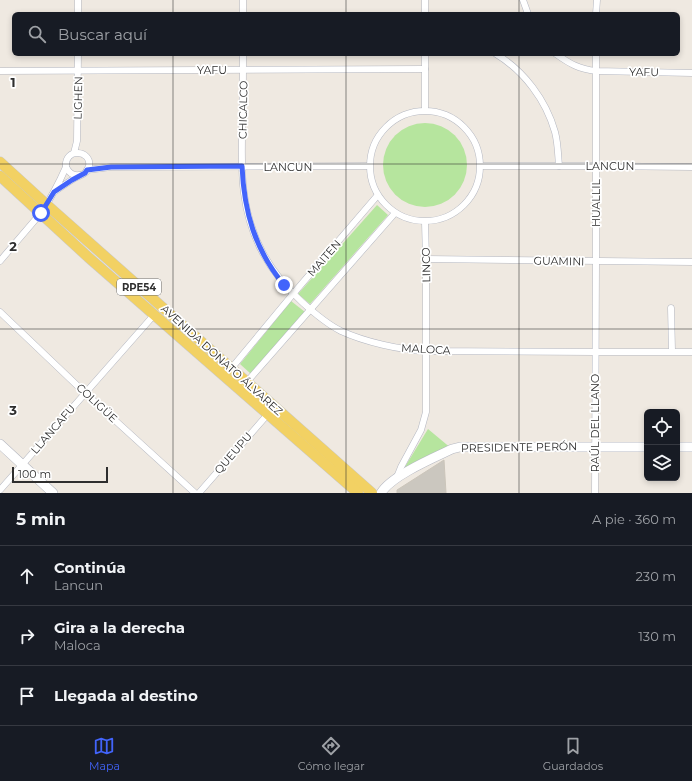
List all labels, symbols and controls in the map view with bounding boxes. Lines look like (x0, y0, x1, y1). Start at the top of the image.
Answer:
search box (12, 12, 680, 56)
icon: search (26, 23, 48, 45)
text: Buscar aquí (58, 25, 147, 44)
street label: YAFU (197, 63, 227, 77)
street label: YAFU (629, 65, 659, 79)
text: 1 (10, 74, 16, 90)
street label: LIGHEN (71, 76, 85, 120)
street label: CHICALCO (235, 81, 251, 139)
street label: LANCUN (586, 159, 634, 173)
street label: LANCUN (264, 160, 312, 174)
street label: HUALLIL (589, 178, 603, 227)
route start (32, 204, 50, 222)
street label: MAITEN (304, 237, 344, 279)
text: 2 (9, 238, 17, 254)
street label: LINCO (419, 247, 433, 283)
street label: GUAMINI (533, 254, 585, 268)
route end (275, 276, 293, 294)
road number: RPE54 (117, 279, 161, 295)
street label: AVENIDA DONATO ÁLVAREZ (158, 302, 286, 418)
street label: MALOCA (401, 341, 451, 357)
street label: RAÚL DEL LLANO (588, 374, 602, 472)
street label: COLIGÜE (74, 380, 120, 426)
street label: LLANCAFU (28, 401, 78, 457)
text: 3 (8, 402, 17, 418)
map controls (644, 409, 680, 481)
button: locate (644, 409, 680, 445)
street label: QUEUPU (211, 429, 255, 477)
street label: PRESIDENTE PERÓN (461, 439, 577, 455)
button: layers (644, 445, 680, 481)
scale bar (12, 465, 108, 484)
text: 100 m (18, 467, 51, 481)
text: 5 min (16, 509, 66, 529)
text: A pie · 360 m (592, 511, 676, 527)
text: Continúa (54, 558, 126, 577)
icon: ahead (16, 565, 38, 587)
text: 230 m (635, 568, 676, 584)
text: Lancun (54, 577, 103, 593)
text: Gira a la derecha (54, 618, 185, 637)
icon: right (16, 625, 38, 647)
text: 130 m (638, 628, 676, 644)
text: Maloca (54, 637, 101, 653)
icon: arrive (16, 685, 38, 707)
text: Llegada al destino (54, 686, 198, 705)
tab: Mapa (89, 735, 120, 773)
tab: Cómo llegar (298, 735, 365, 773)
tab: Guardados (543, 735, 603, 773)

